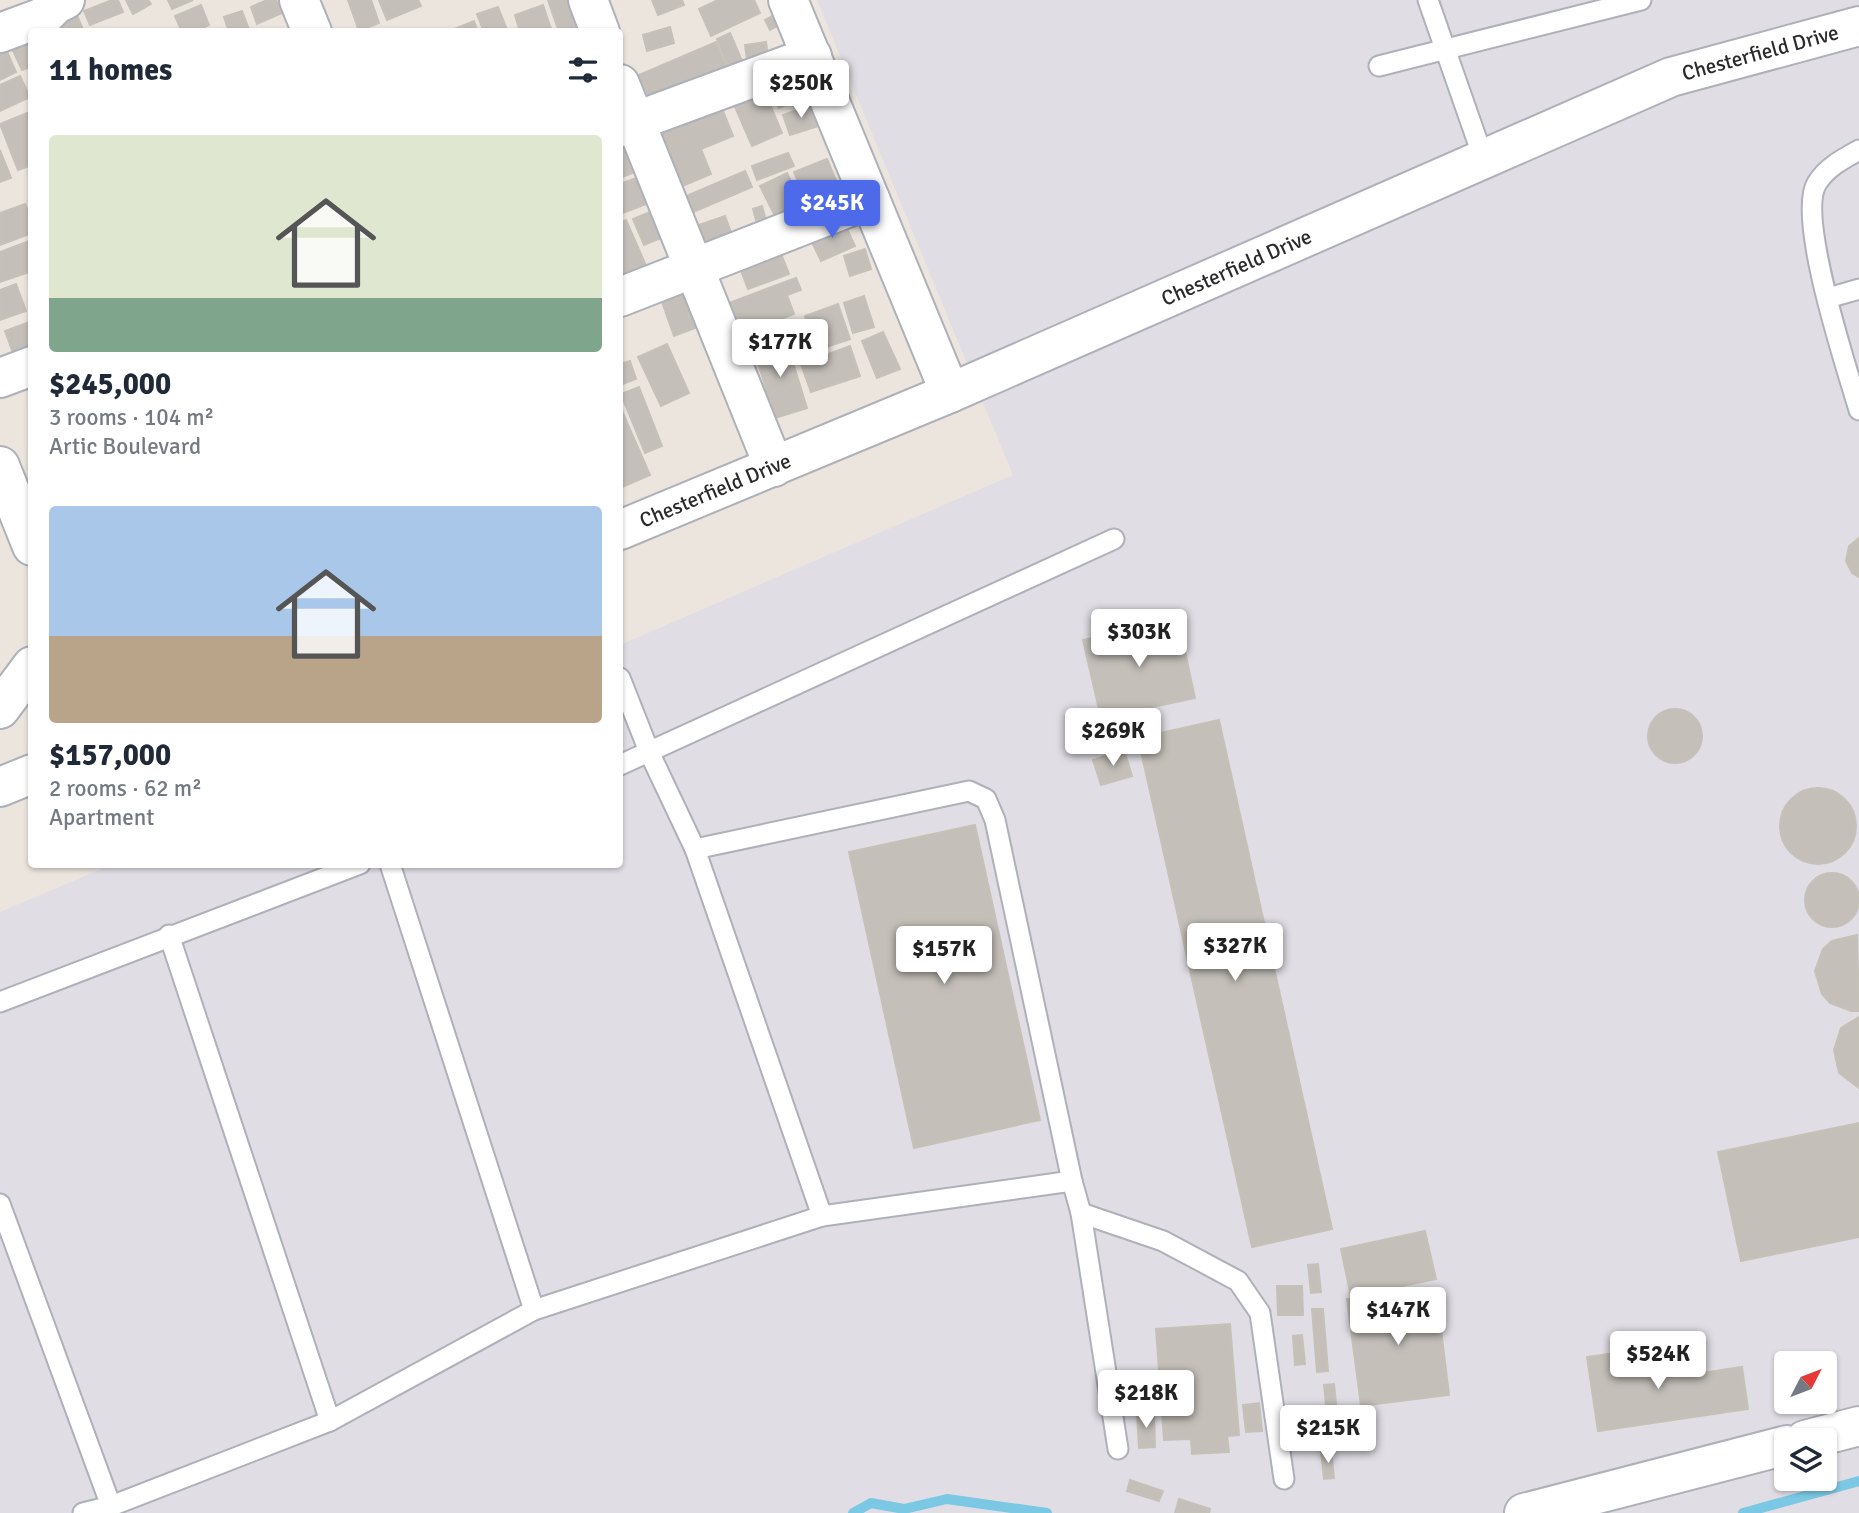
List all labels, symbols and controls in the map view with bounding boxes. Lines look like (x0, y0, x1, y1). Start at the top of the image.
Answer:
street label: Chesterfield Drive (1679, 19, 1842, 86)
icon: filters (564, 51, 602, 89)
text: 11 homes (49, 52, 172, 89)
pin: $250K (752, 60, 850, 120)
text: $250K (769, 68, 833, 97)
icon: home (263, 180, 389, 306)
pin: $245K (783, 180, 881, 240)
text: $245K (800, 188, 864, 217)
street label: Chesterfield Drive (1157, 223, 1316, 312)
pin: $177K (731, 320, 829, 379)
text: $177K (748, 327, 812, 356)
text: $245,000 (49, 366, 171, 403)
text: 3 rooms · 104 m² (49, 403, 214, 432)
text: Artic Boulevard (49, 432, 201, 461)
street label: Chesterfield Drive (636, 448, 795, 533)
icon: home (263, 551, 389, 677)
pin: $303K (1090, 610, 1188, 669)
text: $303K (1107, 617, 1171, 646)
pin: $269K (1064, 708, 1162, 768)
text: $269K (1081, 716, 1145, 745)
text: $157,000 (49, 737, 171, 774)
text: 2 rooms · 62 m² (49, 774, 202, 803)
text: Apartment (49, 803, 154, 832)
pin: $327K (1186, 923, 1284, 983)
pin: $157K (895, 926, 993, 986)
text: $327K (1203, 931, 1267, 960)
text: $157K (912, 934, 976, 963)
pin: $147K (1349, 1288, 1447, 1347)
text: $147K (1366, 1295, 1430, 1324)
pin: $524K (1609, 1332, 1707, 1391)
text: $524K (1626, 1339, 1690, 1368)
north arrow (1774, 1351, 1838, 1414)
map controls (1774, 1351, 1837, 1491)
pin: $218K (1097, 1370, 1195, 1430)
text: $218K (1114, 1378, 1178, 1407)
pin: $215K (1279, 1406, 1377, 1465)
text: $215K (1296, 1413, 1360, 1442)
button: layers (1774, 1428, 1837, 1491)

